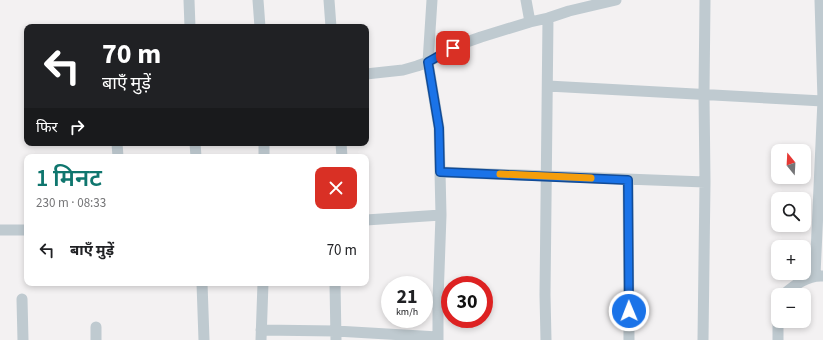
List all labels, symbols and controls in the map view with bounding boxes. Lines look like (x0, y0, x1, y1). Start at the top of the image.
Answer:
pin (436, 31, 470, 65)
text: 70 m (102, 34, 161, 74)
icon: arrive (442, 37, 464, 59)
icon: left (36, 40, 88, 92)
text: बाएँ मुड़ें (102, 71, 151, 96)
icon: right (66, 116, 88, 138)
text: फिर (36, 117, 58, 138)
north arrow (771, 144, 811, 184)
map controls (771, 144, 811, 328)
text: 1 मिनट (36, 161, 102, 196)
button: close (315, 167, 357, 209)
button: search (771, 192, 811, 232)
text: 230 m · 08:33 (36, 194, 106, 212)
icon: left (36, 239, 58, 261)
text: बाएँ मुड़ें (70, 240, 114, 261)
text: 70 m (327, 240, 357, 261)
button: + (771, 240, 811, 280)
speed limit sign: 30 (441, 276, 493, 328)
text: 21 (396, 283, 418, 311)
button: − (771, 288, 811, 328)
position arrow (608, 290, 650, 332)
text: km/h (396, 305, 418, 319)

